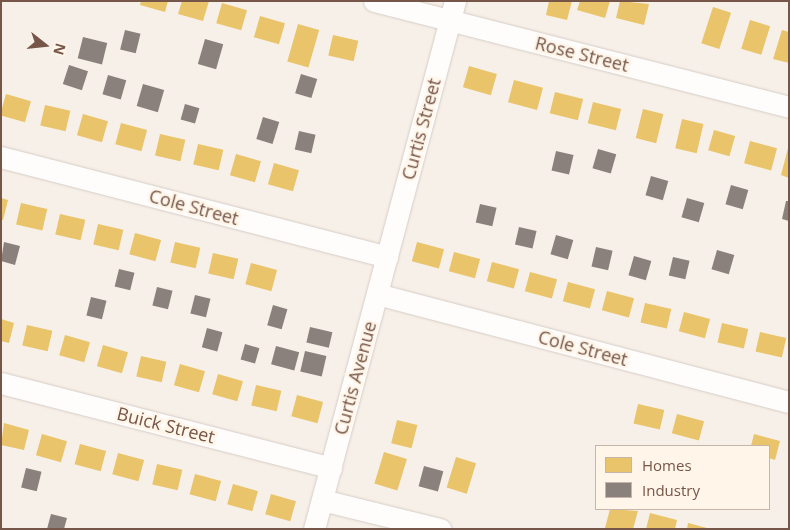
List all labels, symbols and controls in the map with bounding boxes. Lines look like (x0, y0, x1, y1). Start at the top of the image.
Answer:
north arrow (20, 20, 70, 70)
street label: Rose Street (533, 32, 631, 76)
text: N (49, 41, 71, 57)
street label: Curtis Street (397, 76, 445, 182)
street label: Cole Street (147, 185, 241, 229)
street label: Curtis Avenue (329, 319, 381, 437)
street label: Cole Street (536, 326, 630, 370)
street label: Buick Street (115, 402, 217, 448)
legend (595, 445, 770, 510)
text: Homes (642, 455, 692, 475)
text: Industry (642, 480, 700, 500)

